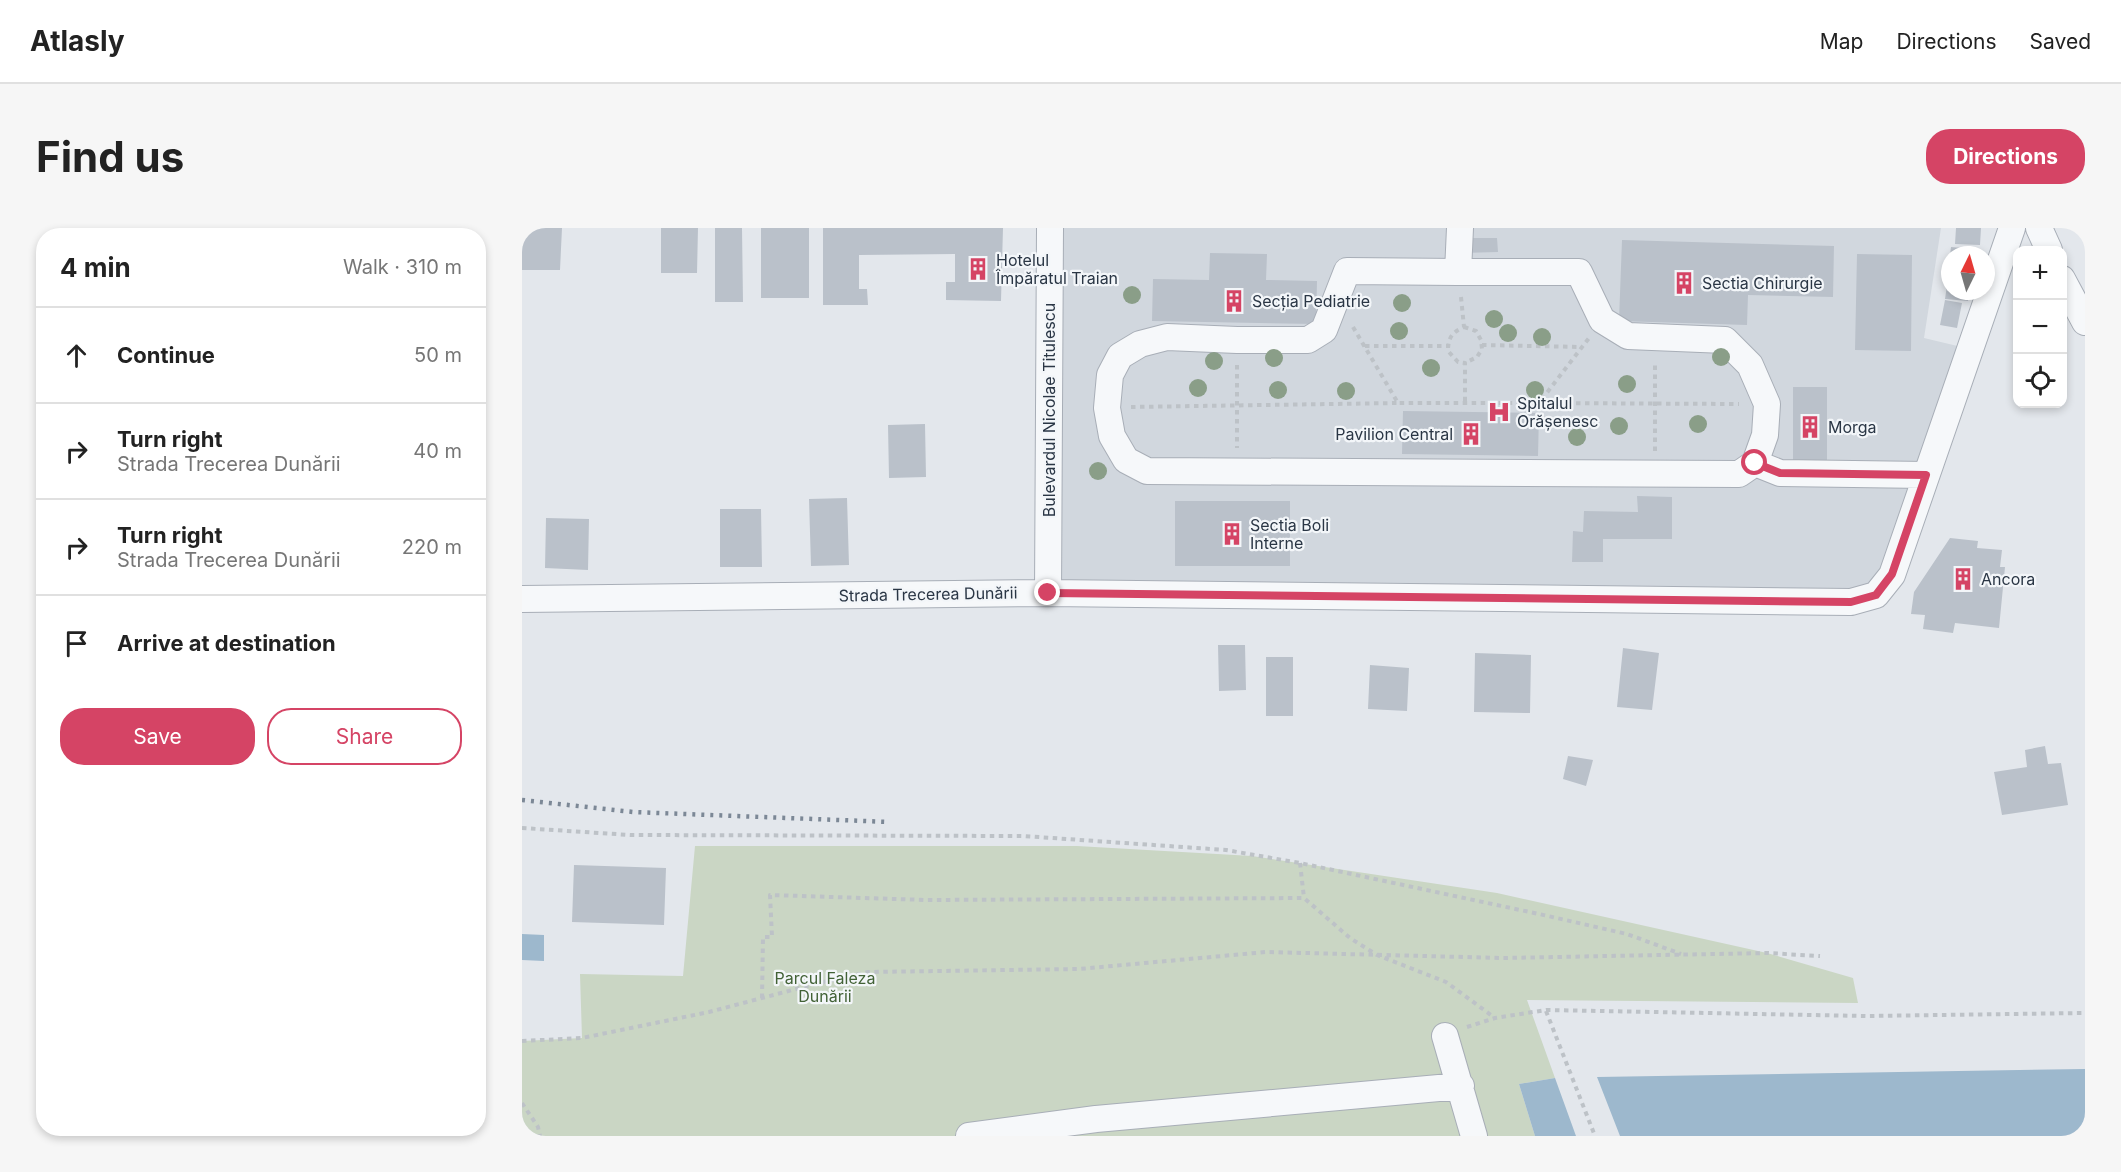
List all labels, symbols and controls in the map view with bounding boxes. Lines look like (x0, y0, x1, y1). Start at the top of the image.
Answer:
text: Atlasly (30, 24, 125, 58)
text: Map (1820, 29, 1863, 54)
text: Directions (1896, 29, 1997, 54)
text: Saved (2030, 29, 2091, 54)
button: Directions (1926, 129, 2085, 184)
text: Find us (36, 131, 184, 182)
north arrow (1941, 246, 1995, 300)
map controls (2013, 246, 2067, 408)
button: + (2013, 246, 2067, 300)
place label: Hotelul Împăratul Traian (995, 250, 1118, 288)
text: 4 min (60, 252, 131, 283)
text: Walk · 310 m (343, 255, 462, 279)
building icon: Hotelul Împăratul Traian (965, 256, 991, 282)
building icon: Sectia Chirurgie (1671, 270, 1697, 296)
place label: Sectia Chirurgie (1702, 273, 1823, 293)
building icon: Secția Pediatrie (1221, 288, 1247, 314)
place label: Secția Pediatrie (1252, 291, 1370, 311)
button: − (2013, 300, 2067, 354)
street label: Bulevardul Nicolae Titulescu (1039, 303, 1059, 517)
icon: ahead (60, 339, 93, 372)
text: Continue (117, 342, 215, 368)
text: 50 m (414, 343, 462, 367)
button: locate (2013, 354, 2067, 408)
place label: Spitalul Orășenesc (1517, 393, 1598, 431)
hospital icon: Spitalul Orășenesc (1486, 399, 1512, 425)
building icon: Morga (1797, 414, 1823, 440)
place label: Morga (1828, 417, 1877, 437)
building icon: Pavilion Central (1458, 421, 1484, 447)
place label: Pavilion Central (1335, 424, 1453, 444)
text: Turn right (117, 426, 223, 452)
icon: right (60, 435, 93, 468)
text: 40 m (413, 439, 462, 463)
route start (1741, 449, 1767, 475)
text: Strada Trecerea Dunării (117, 452, 341, 476)
place label: Sectia Boli Interne (1250, 515, 1329, 553)
building icon: Sectia Boli Interne (1219, 521, 1245, 547)
text: Turn right (117, 522, 223, 548)
icon: right (60, 531, 93, 564)
text: 220 m (402, 535, 462, 559)
text: Strada Trecerea Dunării (117, 548, 341, 572)
building icon: Ancora (1950, 566, 1976, 592)
place label: Ancora (1981, 569, 2035, 589)
route end (1034, 579, 1060, 605)
street label: Strada Trecerea Dunării (838, 582, 1018, 606)
icon: arrive (60, 627, 93, 660)
text: Arrive at destination (117, 630, 336, 656)
button: Save (60, 708, 255, 765)
button: Share (267, 708, 462, 765)
park label: Parcul Faleza Dunării (775, 968, 875, 1006)

